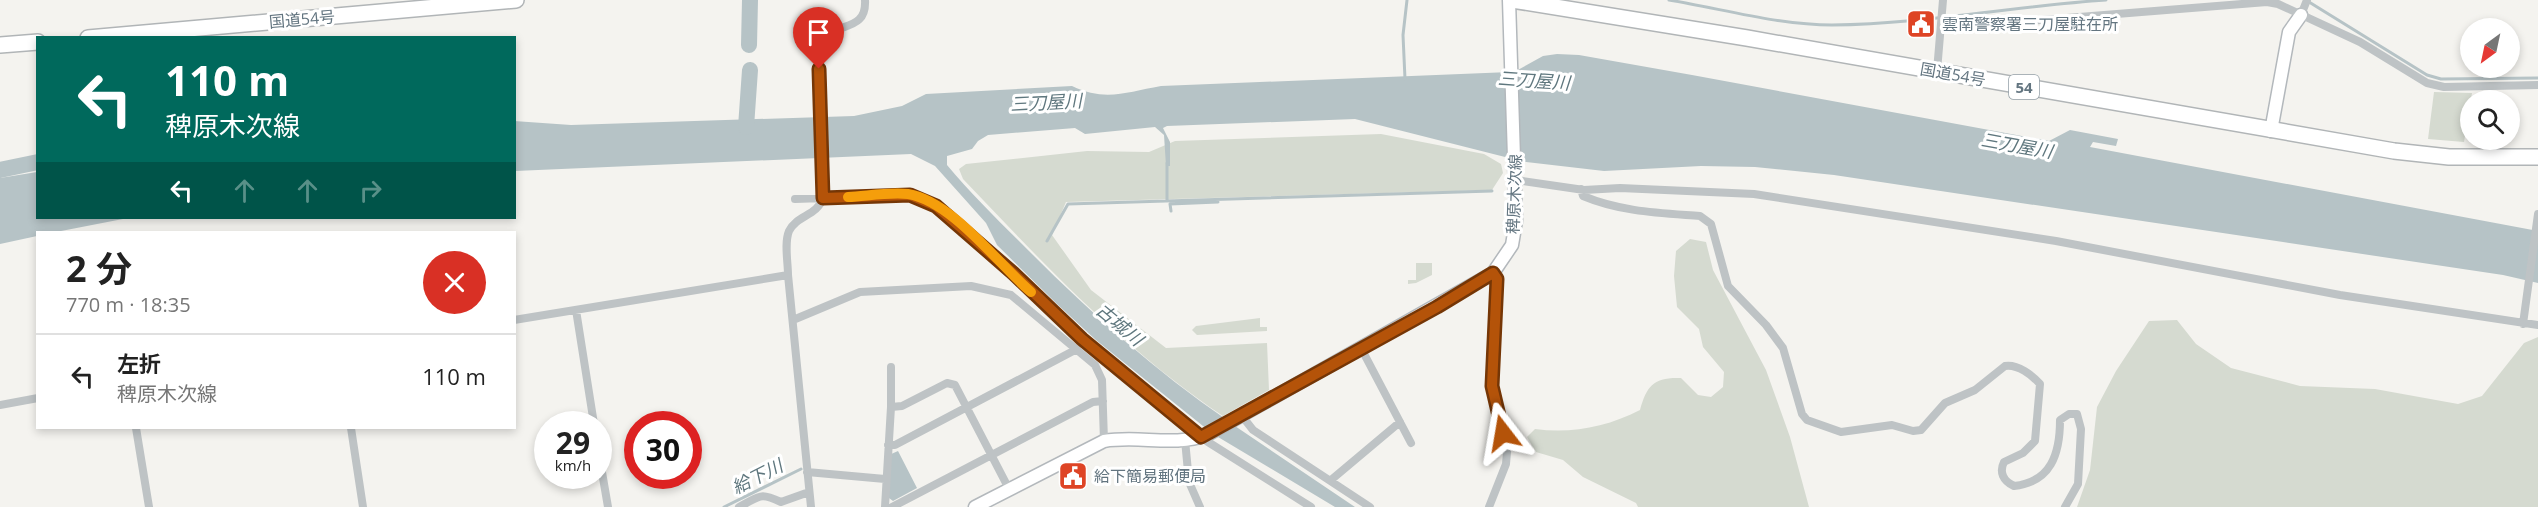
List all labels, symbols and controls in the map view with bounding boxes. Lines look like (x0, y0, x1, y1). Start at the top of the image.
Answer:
street label: 国道54号 (268, 5, 336, 33)
pin (793, 7, 844, 69)
public building icon: 雲南警察署三刀屋駐在所 (1905, 8, 1937, 40)
place label: 雲南警察署三刀屋駐在所 (1942, 13, 2118, 35)
icon: arrive (802, 16, 835, 49)
north arrow (2460, 18, 2520, 78)
map controls (2460, 18, 2520, 150)
text: 110 m (165, 51, 289, 108)
street label: 国道54号 (1918, 57, 1988, 91)
icon: left (66, 60, 144, 138)
water label: 三刀屋川 (1497, 66, 1573, 95)
road number: 54 (2009, 75, 2039, 99)
water label: 三刀屋川 (1009, 88, 1085, 116)
button: search (2460, 90, 2520, 150)
text: 稗原木次線 (165, 107, 300, 144)
water label: 三刀屋川 (1979, 127, 2057, 163)
street label: 稗原木次線 (1502, 154, 1526, 234)
icon: left (165, 174, 198, 207)
icon: ahead (228, 174, 261, 207)
icon: ahead (291, 174, 324, 207)
icon: right (354, 174, 387, 207)
text: 2 分 (66, 244, 132, 293)
button: close (423, 251, 486, 314)
text: 770 m · 18:35 (66, 291, 191, 318)
water label: 古城川 (1092, 297, 1150, 352)
text: 左折 (117, 348, 161, 378)
icon: left (66, 360, 99, 393)
text: 110 m (422, 361, 486, 391)
text: 稗原木次線 (117, 380, 217, 407)
position arrow (1471, 401, 1535, 465)
speed limit sign: 30 (624, 411, 702, 489)
text: 29 (556, 422, 590, 463)
water label: 給下川 (727, 452, 788, 499)
text: km/h (555, 455, 591, 475)
public building icon: 給下簡易郵便局 (1057, 460, 1089, 492)
place label: 給下簡易郵便局 (1094, 465, 1206, 487)

